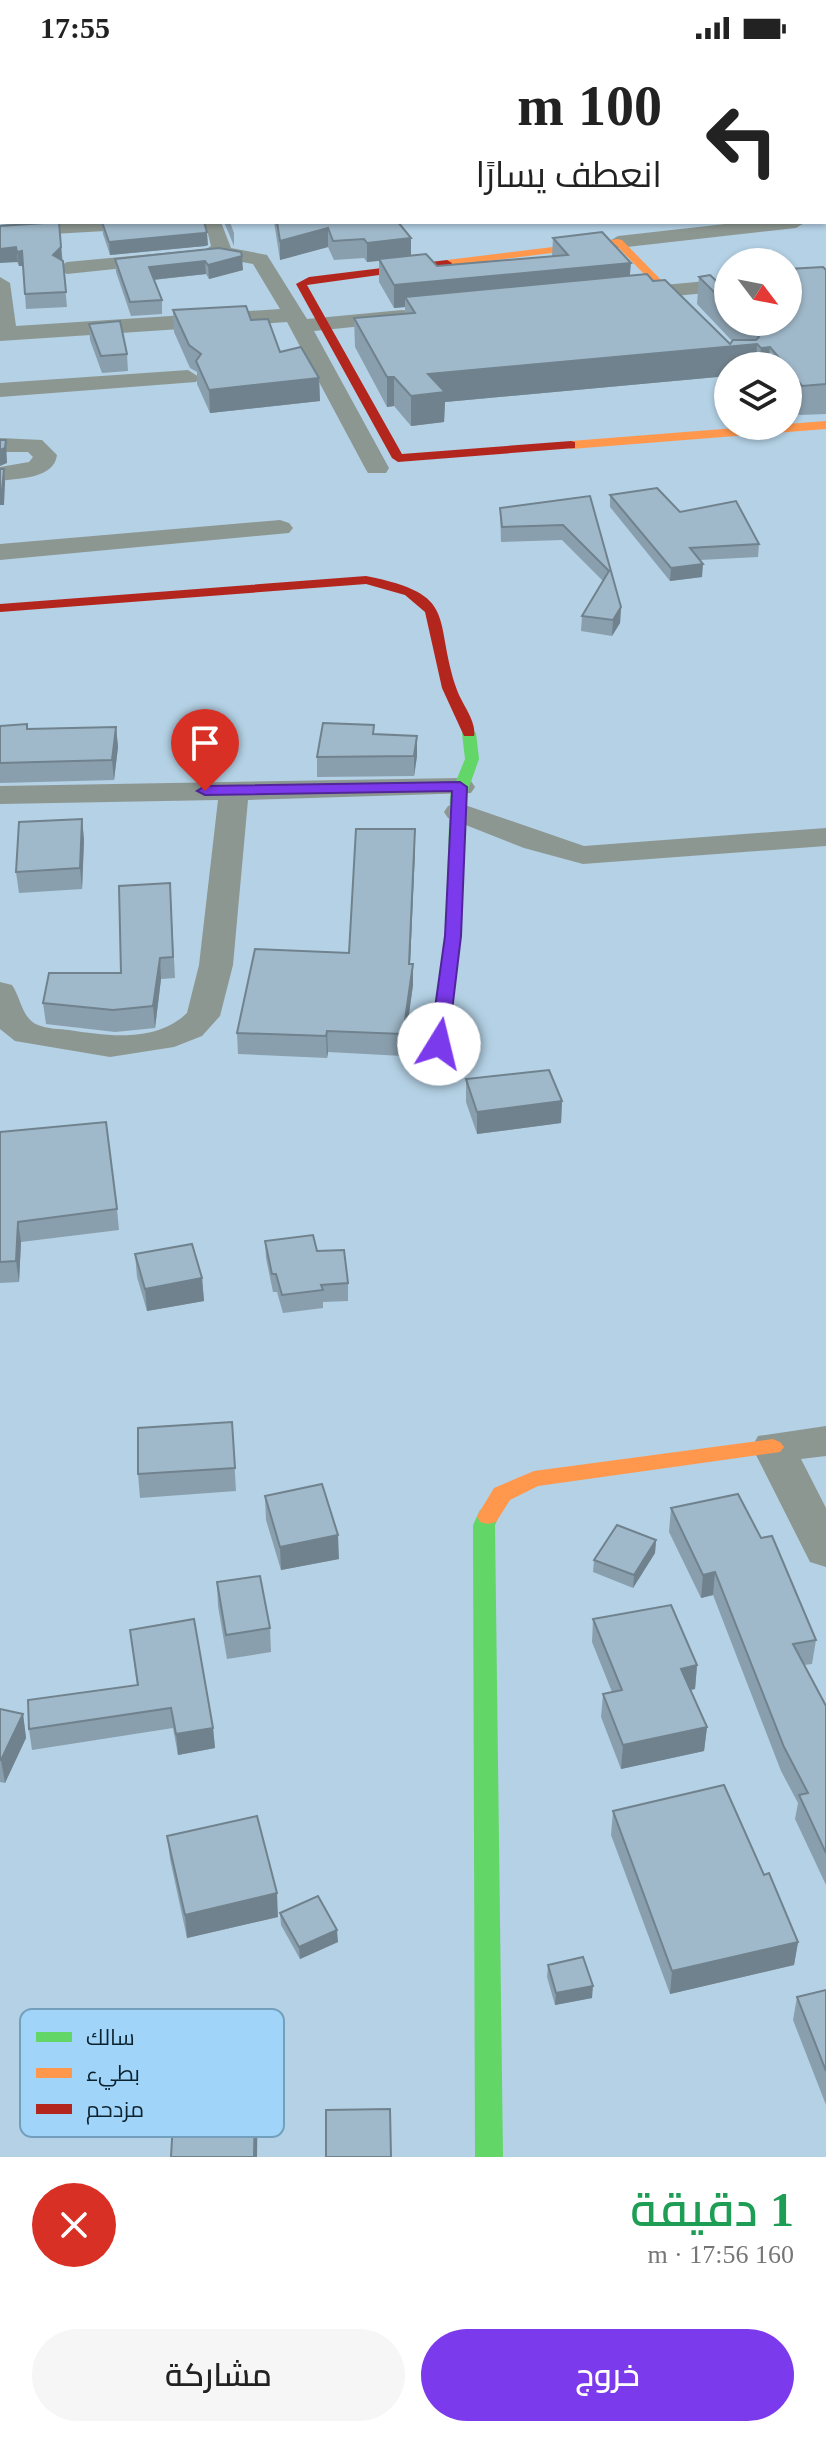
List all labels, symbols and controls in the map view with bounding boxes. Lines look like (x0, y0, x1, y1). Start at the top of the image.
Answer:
text: 17:55 (40, 11, 110, 44)
text: 100 m (517, 75, 662, 137)
icon: left (690, 88, 794, 192)
text: انعطف يسارًا (476, 155, 662, 195)
north arrow (714, 248, 802, 336)
map controls (714, 248, 802, 440)
button: layers (714, 352, 802, 440)
pin (171, 709, 239, 791)
icon: arrive (183, 721, 227, 765)
position arrow (397, 1002, 481, 1086)
legend (20, 2009, 284, 2137)
text: سالك (86, 2025, 135, 2050)
text: بطيء (86, 2061, 140, 2090)
text: مزدحم (86, 2097, 144, 2125)
button: close (32, 2183, 116, 2267)
text: 1 دقيقة (630, 2183, 794, 2236)
text: 160 m · 17:56 (647, 2240, 794, 2269)
button: مشاركة (32, 2329, 405, 2421)
button: خروج (421, 2329, 794, 2421)

